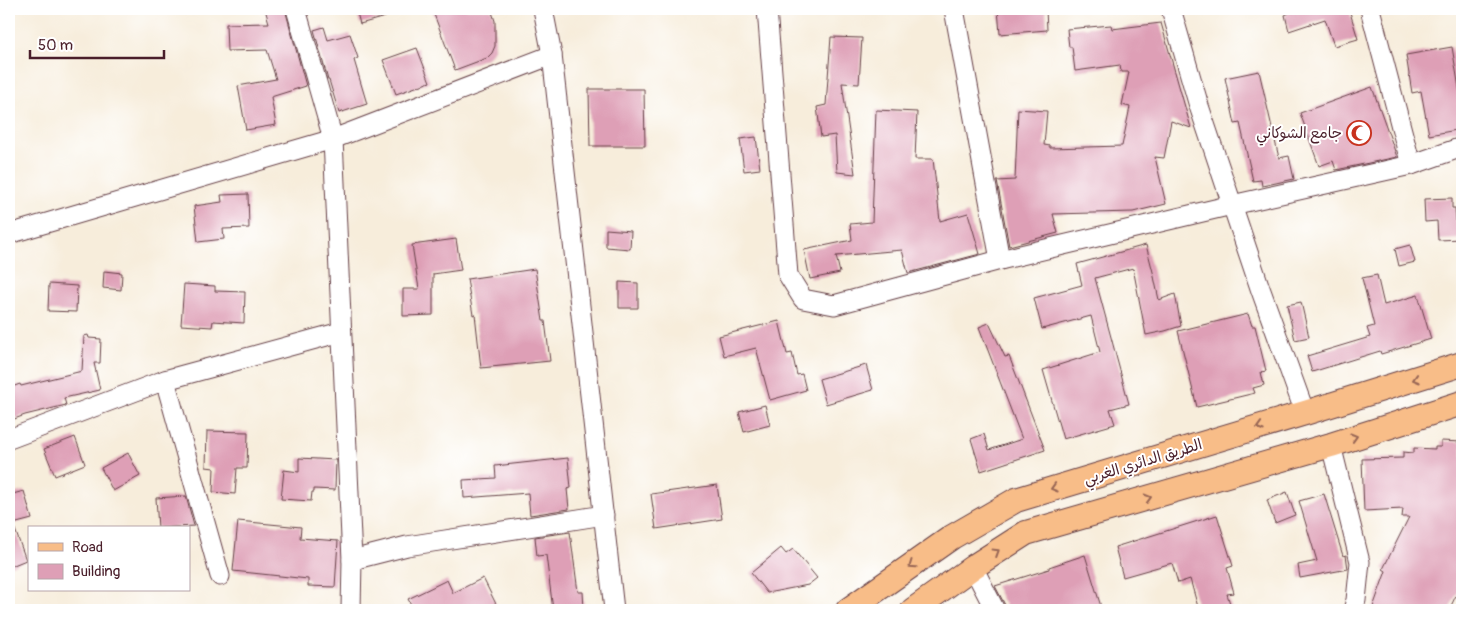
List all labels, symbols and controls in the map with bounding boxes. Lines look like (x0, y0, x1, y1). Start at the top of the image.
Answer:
scale bar (30, 28, 164, 60)
text: 50 m (38, 36, 73, 55)
mosque icon: جامع الشوكاني (1346, 120, 1372, 146)
place label: جامع الشوكاني (1256, 124, 1342, 146)
one-way arrow (1412, 373, 1420, 383)
one-way arrow (1257, 421, 1265, 431)
one-way arrow (1349, 433, 1358, 443)
street label: الطريق الدائري الغربي (1082, 435, 1205, 492)
one-way arrow (1051, 483, 1059, 493)
one-way arrow (1143, 493, 1151, 503)
legend (28, 526, 190, 592)
text: Road (72, 538, 103, 557)
one-way arrow (990, 549, 999, 559)
one-way arrow (908, 559, 918, 568)
text: Building (72, 562, 120, 581)

